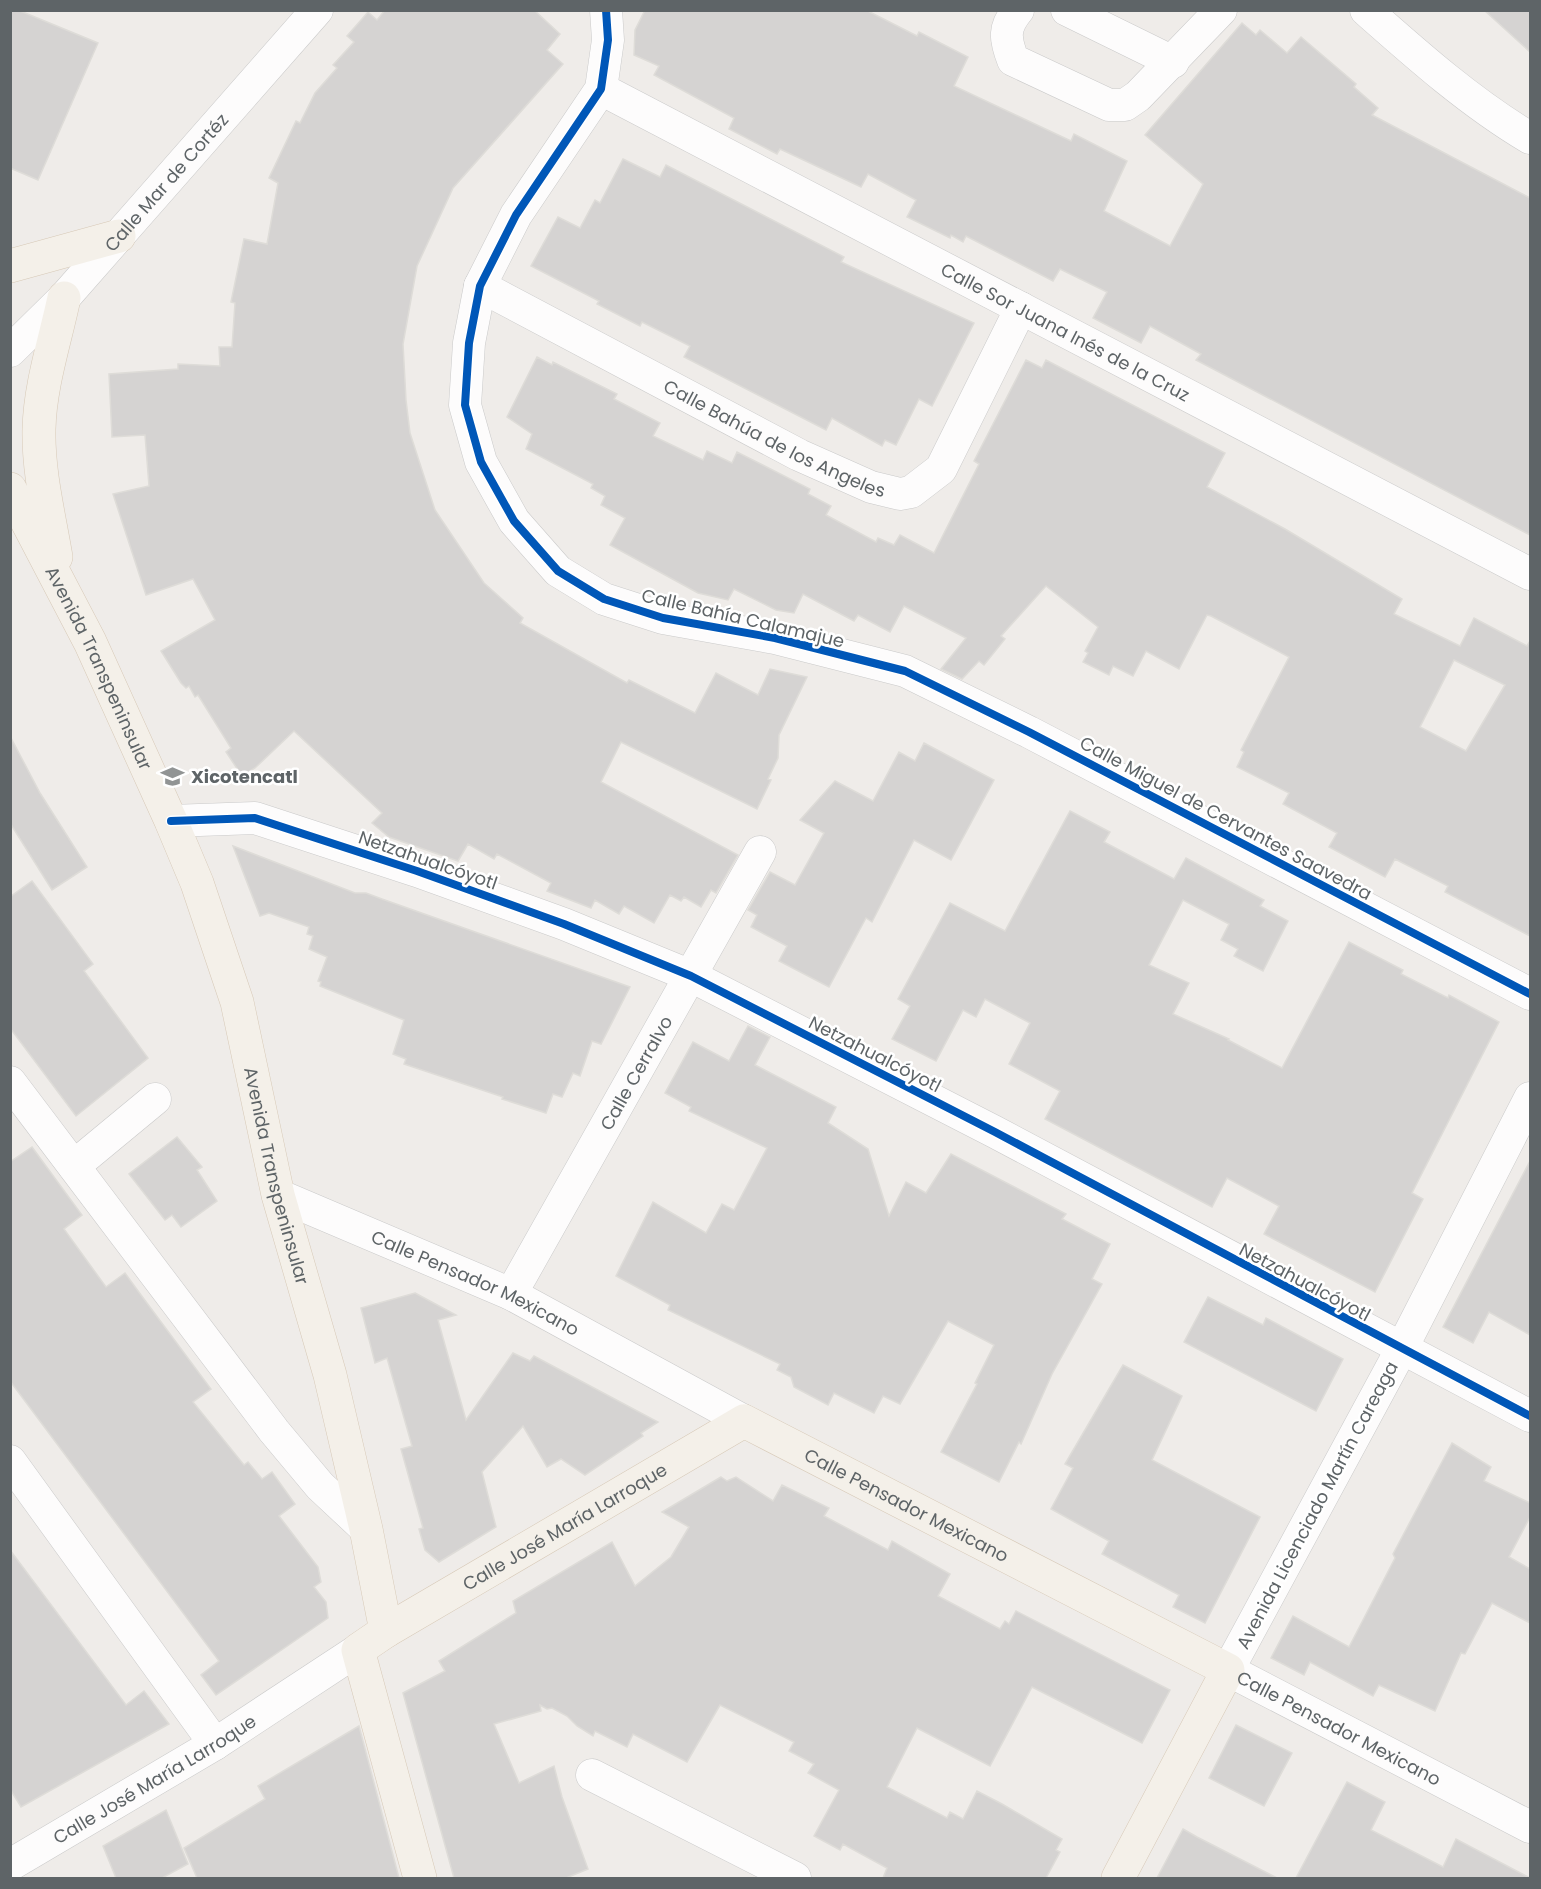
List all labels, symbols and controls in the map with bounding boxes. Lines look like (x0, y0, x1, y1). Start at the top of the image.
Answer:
street label: Calle Mar de Cortéz (98, 108, 233, 257)
street label: Calle Sor Juana Inés de la Cruz (937, 256, 1194, 407)
street label: Calle Bahúa de los Angeles (659, 373, 888, 503)
street label: Avenida Transpeninsular (40, 562, 159, 774)
street label: Calle Bahía Calamajue (639, 582, 847, 654)
street label: Calle Miguel de Cervantes Saavedra (1075, 730, 1377, 906)
school or university icon: Xicotencatl (160, 763, 186, 789)
place label: Xicotencatl (191, 764, 298, 789)
street label: Netzahualcóyotl (355, 825, 501, 895)
street label: Netzahualcóyotl (805, 1010, 945, 1098)
street label: Calle Cerralvo (593, 1011, 678, 1134)
street label: Avenida Transpeninsular (239, 1064, 316, 1288)
street label: Calle Pensador Mexicano (368, 1224, 584, 1341)
street label: Netzahualcóyotl (1235, 1237, 1375, 1327)
street label: Avenida Licenciado Martín Careaga (1230, 1357, 1404, 1653)
street label: Calle Pensador Mexicano (800, 1442, 1013, 1568)
street label: Calle José María Larroque (458, 1457, 671, 1596)
street label: Calle Pensador Mexicano (1233, 1664, 1445, 1791)
street label: Calle José María Larroque (48, 1708, 261, 1850)

